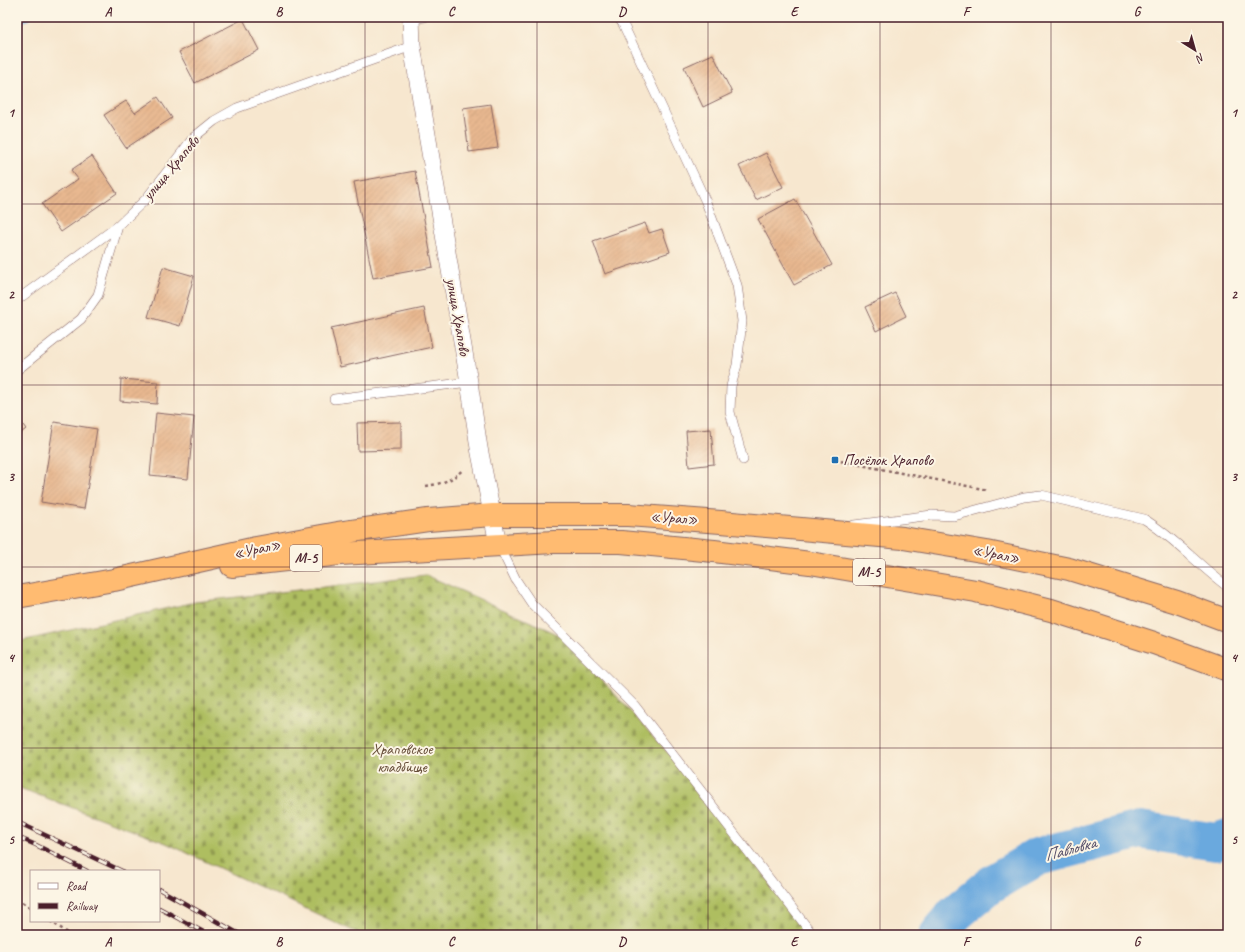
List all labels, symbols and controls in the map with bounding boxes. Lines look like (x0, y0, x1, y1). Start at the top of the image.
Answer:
text: A (105, 4, 113, 20)
text: B (276, 4, 284, 20)
text: C (448, 4, 456, 20)
text: D (618, 4, 627, 20)
text: E (791, 4, 800, 20)
text: F (963, 4, 972, 20)
text: G (1134, 4, 1142, 20)
north arrow (1175, 30, 1215, 70)
text: N (1192, 50, 1208, 67)
text: 1 (8, 105, 16, 121)
text: 1 (1231, 105, 1239, 121)
street label: улица Храпово (138, 131, 205, 205)
street label: улица Храпово (441, 276, 475, 359)
text: 2 (8, 287, 15, 303)
text: 2 (1231, 287, 1238, 303)
place label: Посёлок Храпово (843, 450, 934, 470)
marker: Посёлок Храпово (830, 455, 840, 465)
text: 3 (8, 469, 15, 485)
text: 3 (1231, 469, 1238, 485)
street label: «Урал» (650, 506, 698, 530)
street label: «Урал» (232, 534, 282, 564)
street label: «Урал» (971, 540, 1021, 568)
road number: М-5 (290, 545, 322, 571)
road number: М-5 (853, 559, 885, 585)
text: 4 (8, 650, 16, 666)
text: 4 (1231, 650, 1239, 666)
park label: Храповское кладбище (371, 739, 434, 777)
text: 5 (8, 832, 15, 848)
water label: Павловка (1042, 832, 1100, 866)
text: 5 (1231, 832, 1238, 848)
legend (30, 870, 160, 922)
text: Road (66, 878, 88, 894)
text: Railway (66, 898, 98, 914)
text: A (105, 934, 113, 950)
text: B (276, 934, 284, 950)
text: C (448, 934, 456, 950)
text: D (618, 934, 627, 950)
text: E (791, 934, 800, 950)
text: F (963, 934, 972, 950)
text: G (1134, 934, 1142, 950)

